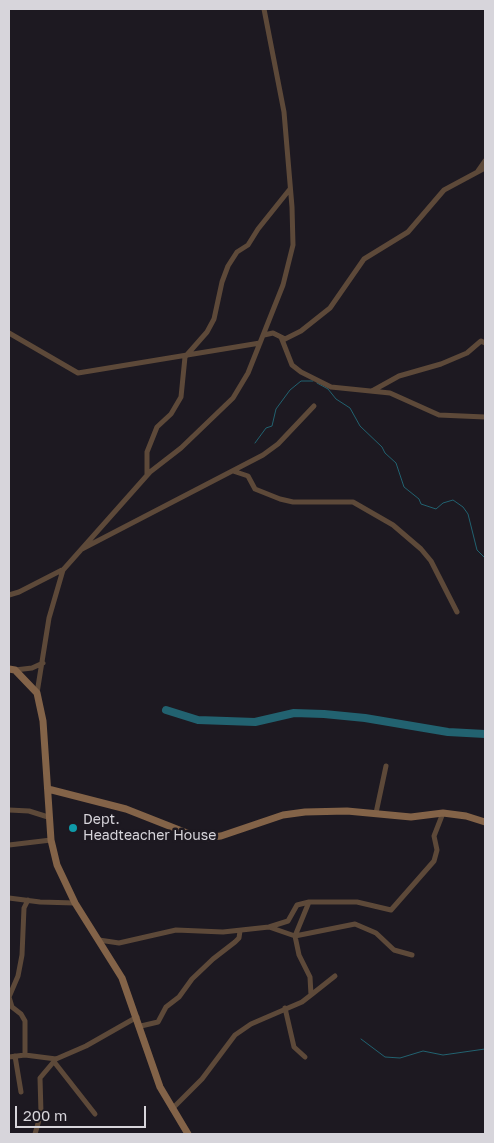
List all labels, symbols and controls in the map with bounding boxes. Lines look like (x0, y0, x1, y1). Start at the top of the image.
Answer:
place label: Dept. Headteacher House (83, 812, 216, 844)
marker: Dept. Headteacher House (67, 822, 79, 834)
scale bar (18, 1096, 149, 1128)
text: 200 m (23, 1106, 67, 1124)

